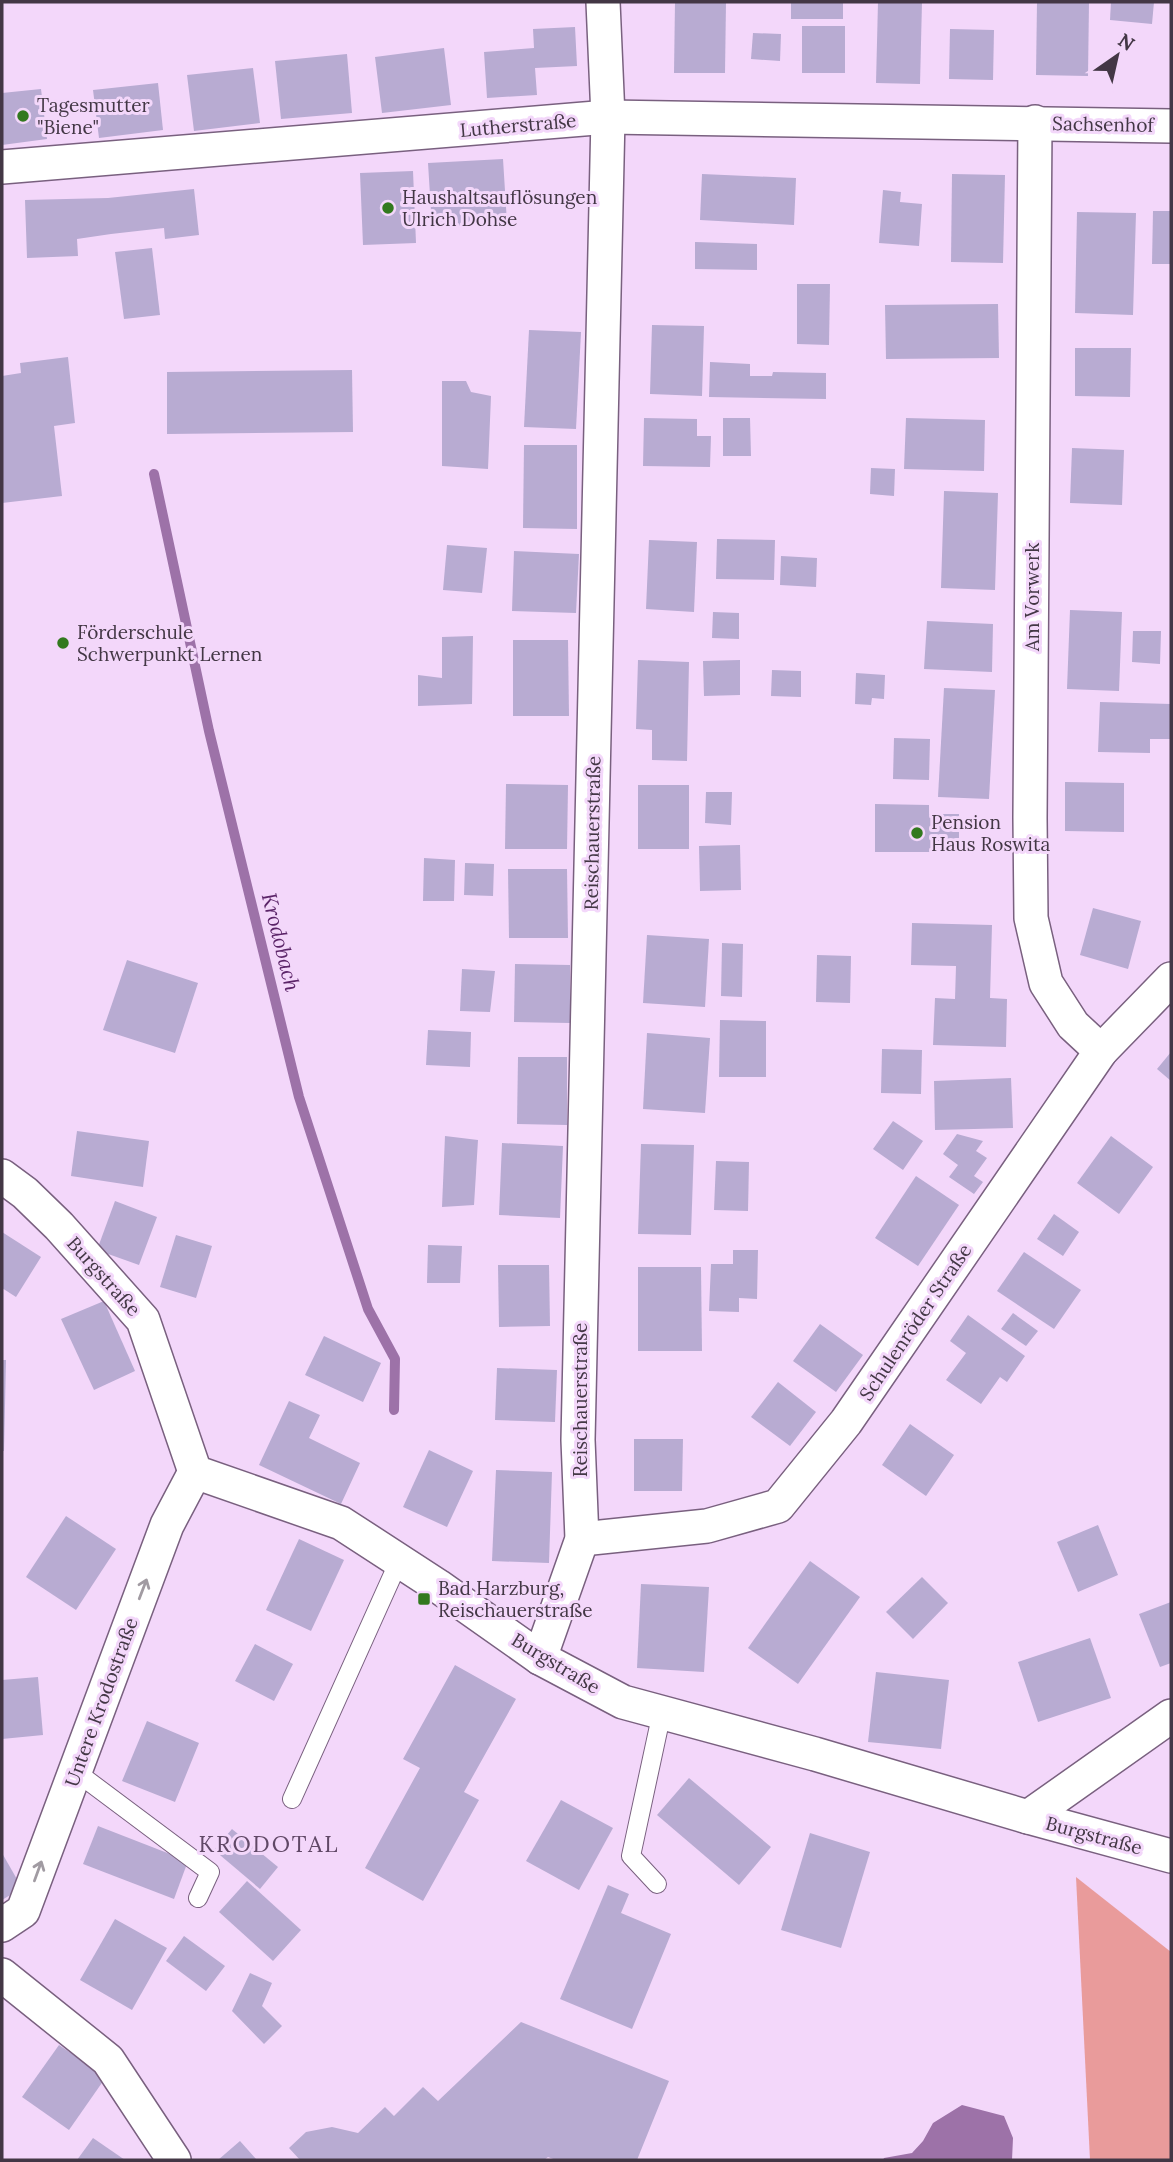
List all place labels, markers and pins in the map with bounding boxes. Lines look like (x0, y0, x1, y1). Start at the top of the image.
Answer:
place label: Tagesmutter "Biene" (37, 93, 151, 139)
marker: Tagesmutter "Biene" (15, 108, 31, 124)
place label: Haushaltsauflösungen Ulrich Dohse (402, 185, 597, 231)
marker: Haushaltsauflösungen Ulrich Dohse (380, 200, 396, 216)
place label: Förderschule Schwerpunkt Lernen (77, 620, 262, 666)
marker: Förderschule Schwerpunkt Lernen (55, 635, 71, 651)
place label: Pension Haus Roswita (931, 810, 1050, 856)
marker: Pension Haus Roswita (909, 825, 925, 841)
place label: Bad Harzburg, Reischauerstraße (438, 1576, 593, 1622)
marker: Bad Harzburg, Reischauerstraße (416, 1591, 432, 1607)

